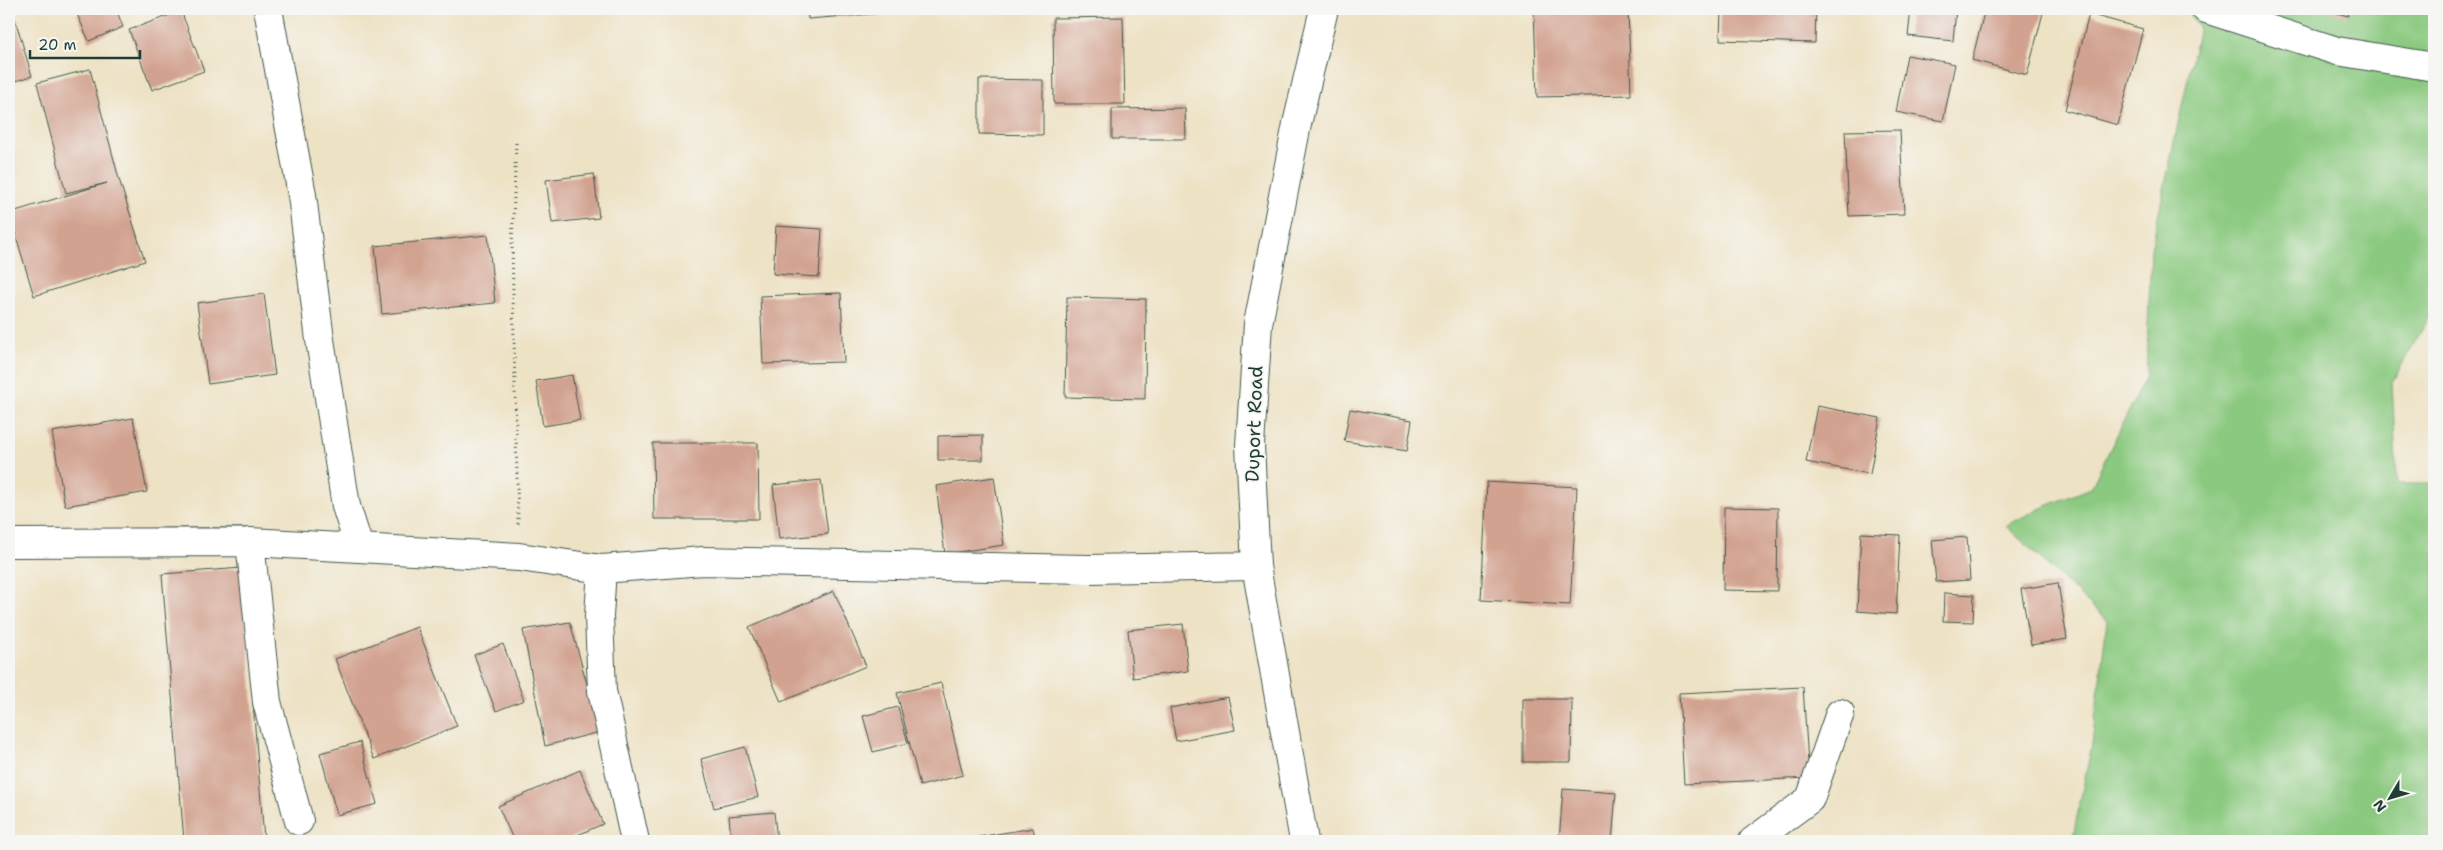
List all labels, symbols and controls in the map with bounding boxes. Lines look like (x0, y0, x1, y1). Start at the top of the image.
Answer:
scale bar (30, 28, 140, 60)
text: 20 m (38, 35, 77, 55)
street label: Duport Road (1239, 365, 1269, 483)
north arrow (2366, 772, 2416, 822)
text: N (2369, 796, 2390, 816)

